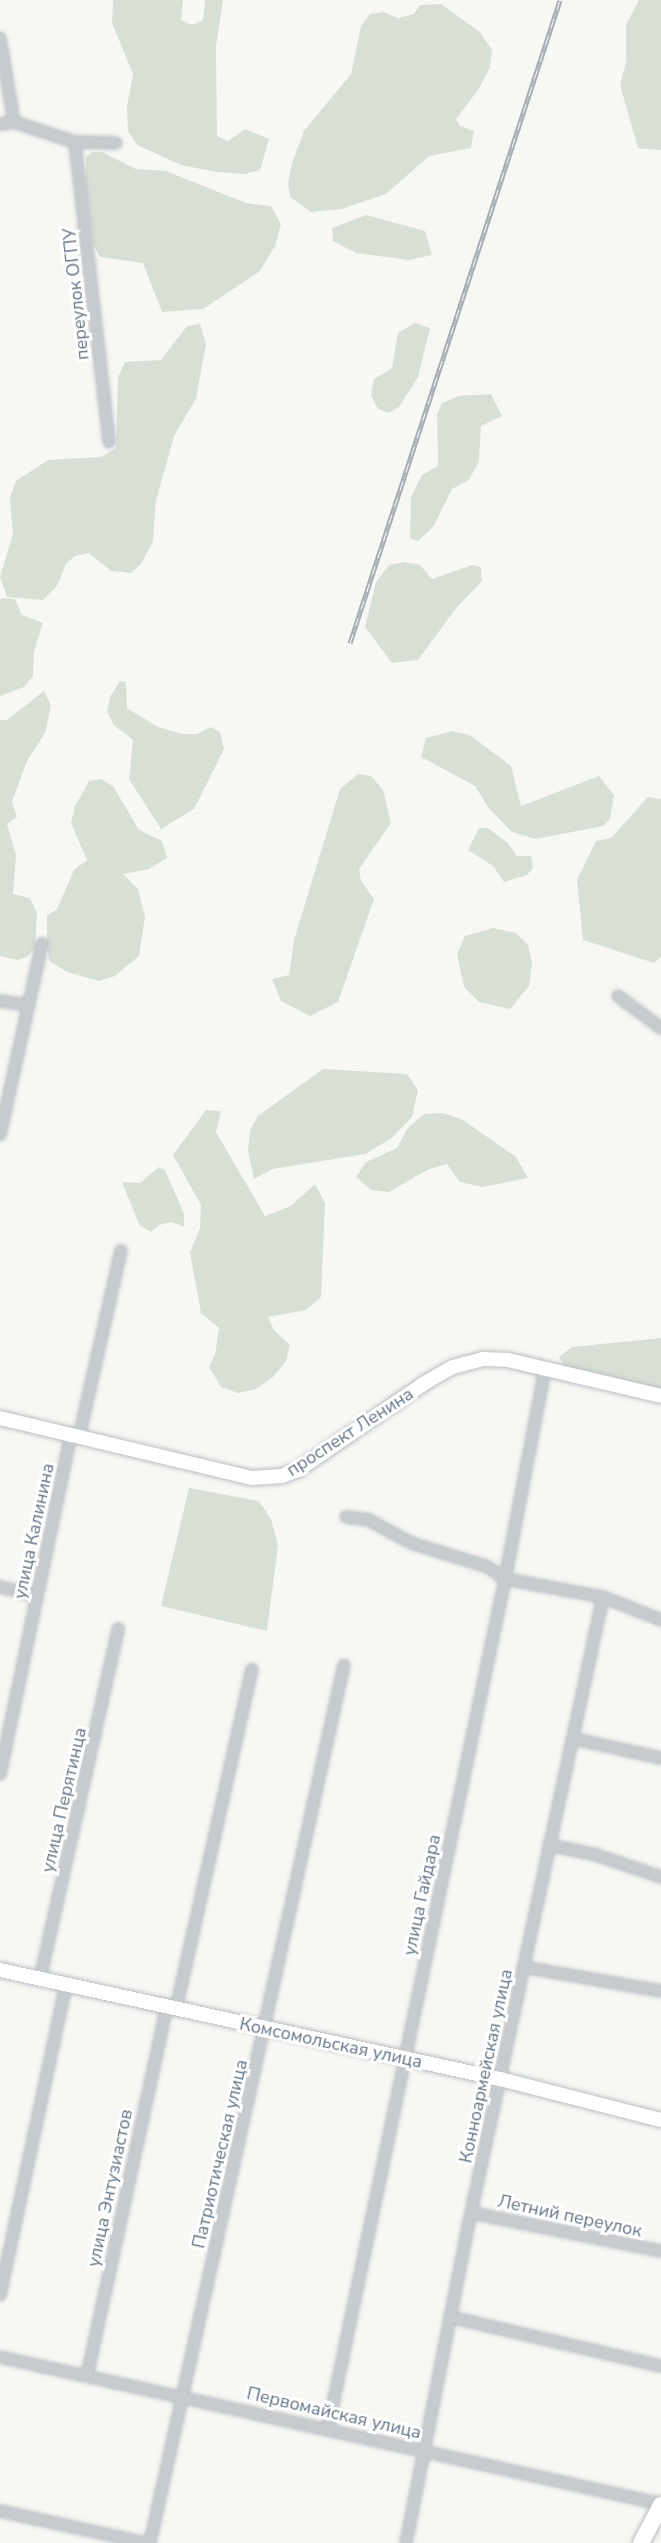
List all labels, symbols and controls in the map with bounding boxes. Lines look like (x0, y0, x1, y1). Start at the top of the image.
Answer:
street label: переулок ОГПУ (58, 227, 94, 361)
street label: проспект Ленина (283, 1383, 417, 1481)
street label: улица Калинина (9, 1461, 59, 1601)
street label: улица Перятинца (37, 1725, 91, 1875)
street label: улица Гайдара (399, 1833, 445, 1957)
street label: Конноармейская улица (455, 1967, 517, 2165)
street label: Комсомольская улица (238, 2013, 424, 2073)
street label: Патриотическая улица (188, 2058, 252, 2250)
street label: улица Энтузиастов (83, 2107, 137, 2269)
street label: Летний переулок (496, 2190, 644, 2242)
street label: Первомайская улица (245, 2382, 423, 2444)

